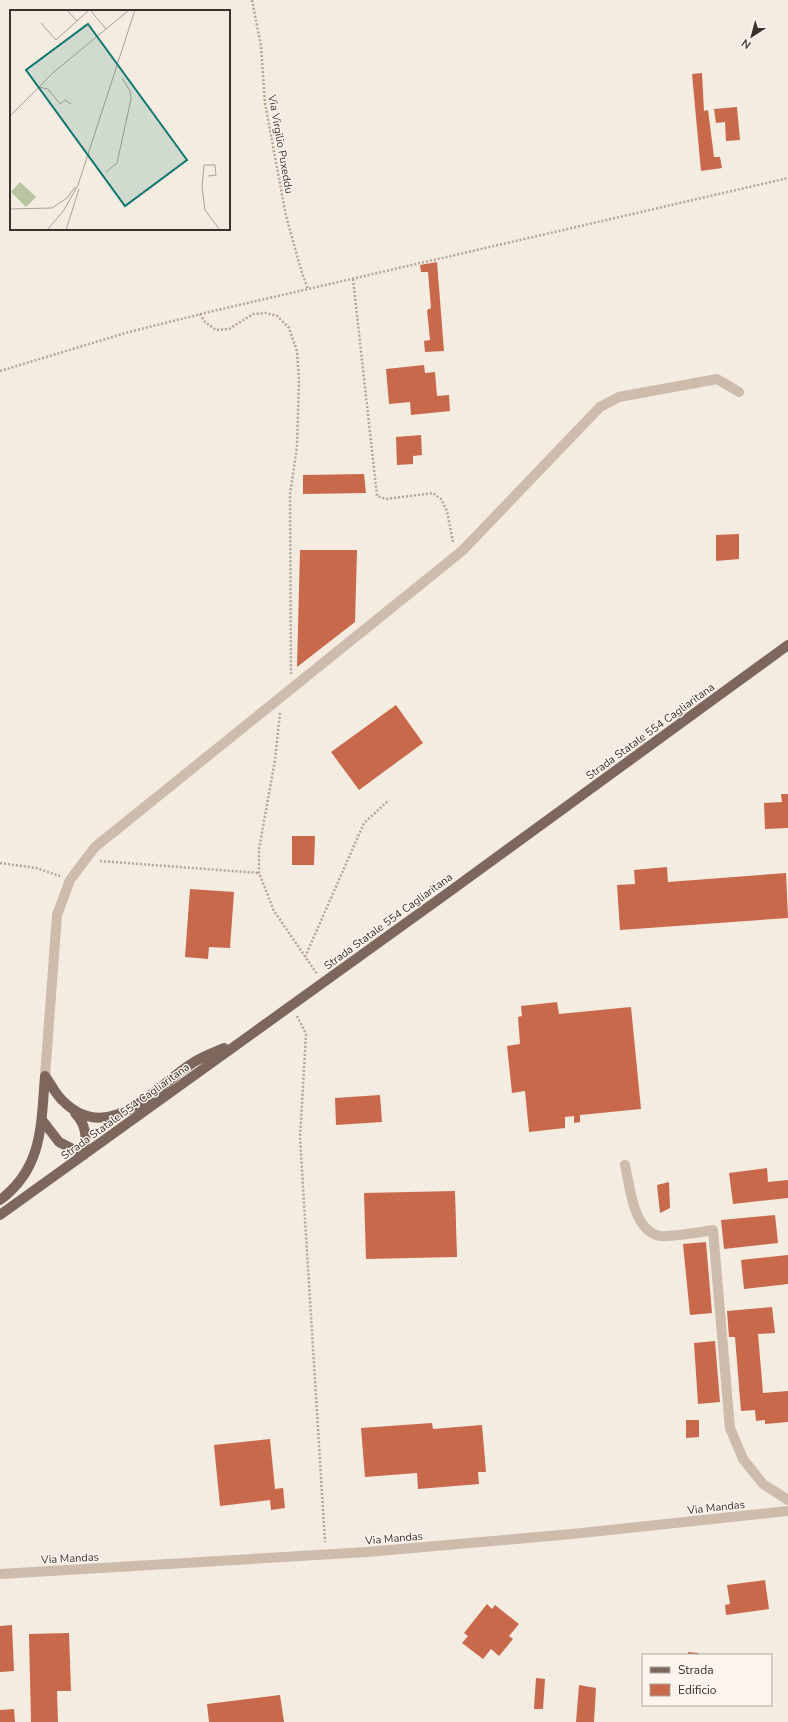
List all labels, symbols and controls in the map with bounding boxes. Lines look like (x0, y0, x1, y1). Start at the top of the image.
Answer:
inset map (10, 10, 230, 230)
north arrow (732, 16, 772, 56)
text: N (739, 35, 754, 52)
street label: Via Virgilio Puxeddu (264, 93, 297, 195)
street label: Strada Statale 554 Cagliaritana (583, 680, 718, 783)
street label: Strada Statale 554 Cagliaritana (321, 870, 456, 973)
street label: Strada Statale 554 Cagliaritana (58, 1060, 193, 1163)
street label: Via Mandas (686, 1497, 746, 1518)
street label: Via Mandas (364, 1529, 423, 1549)
street label: Via Mandas (40, 1549, 99, 1568)
legend (642, 1654, 772, 1706)
text: Strada (678, 1662, 714, 1678)
text: Edificio (678, 1682, 717, 1698)

